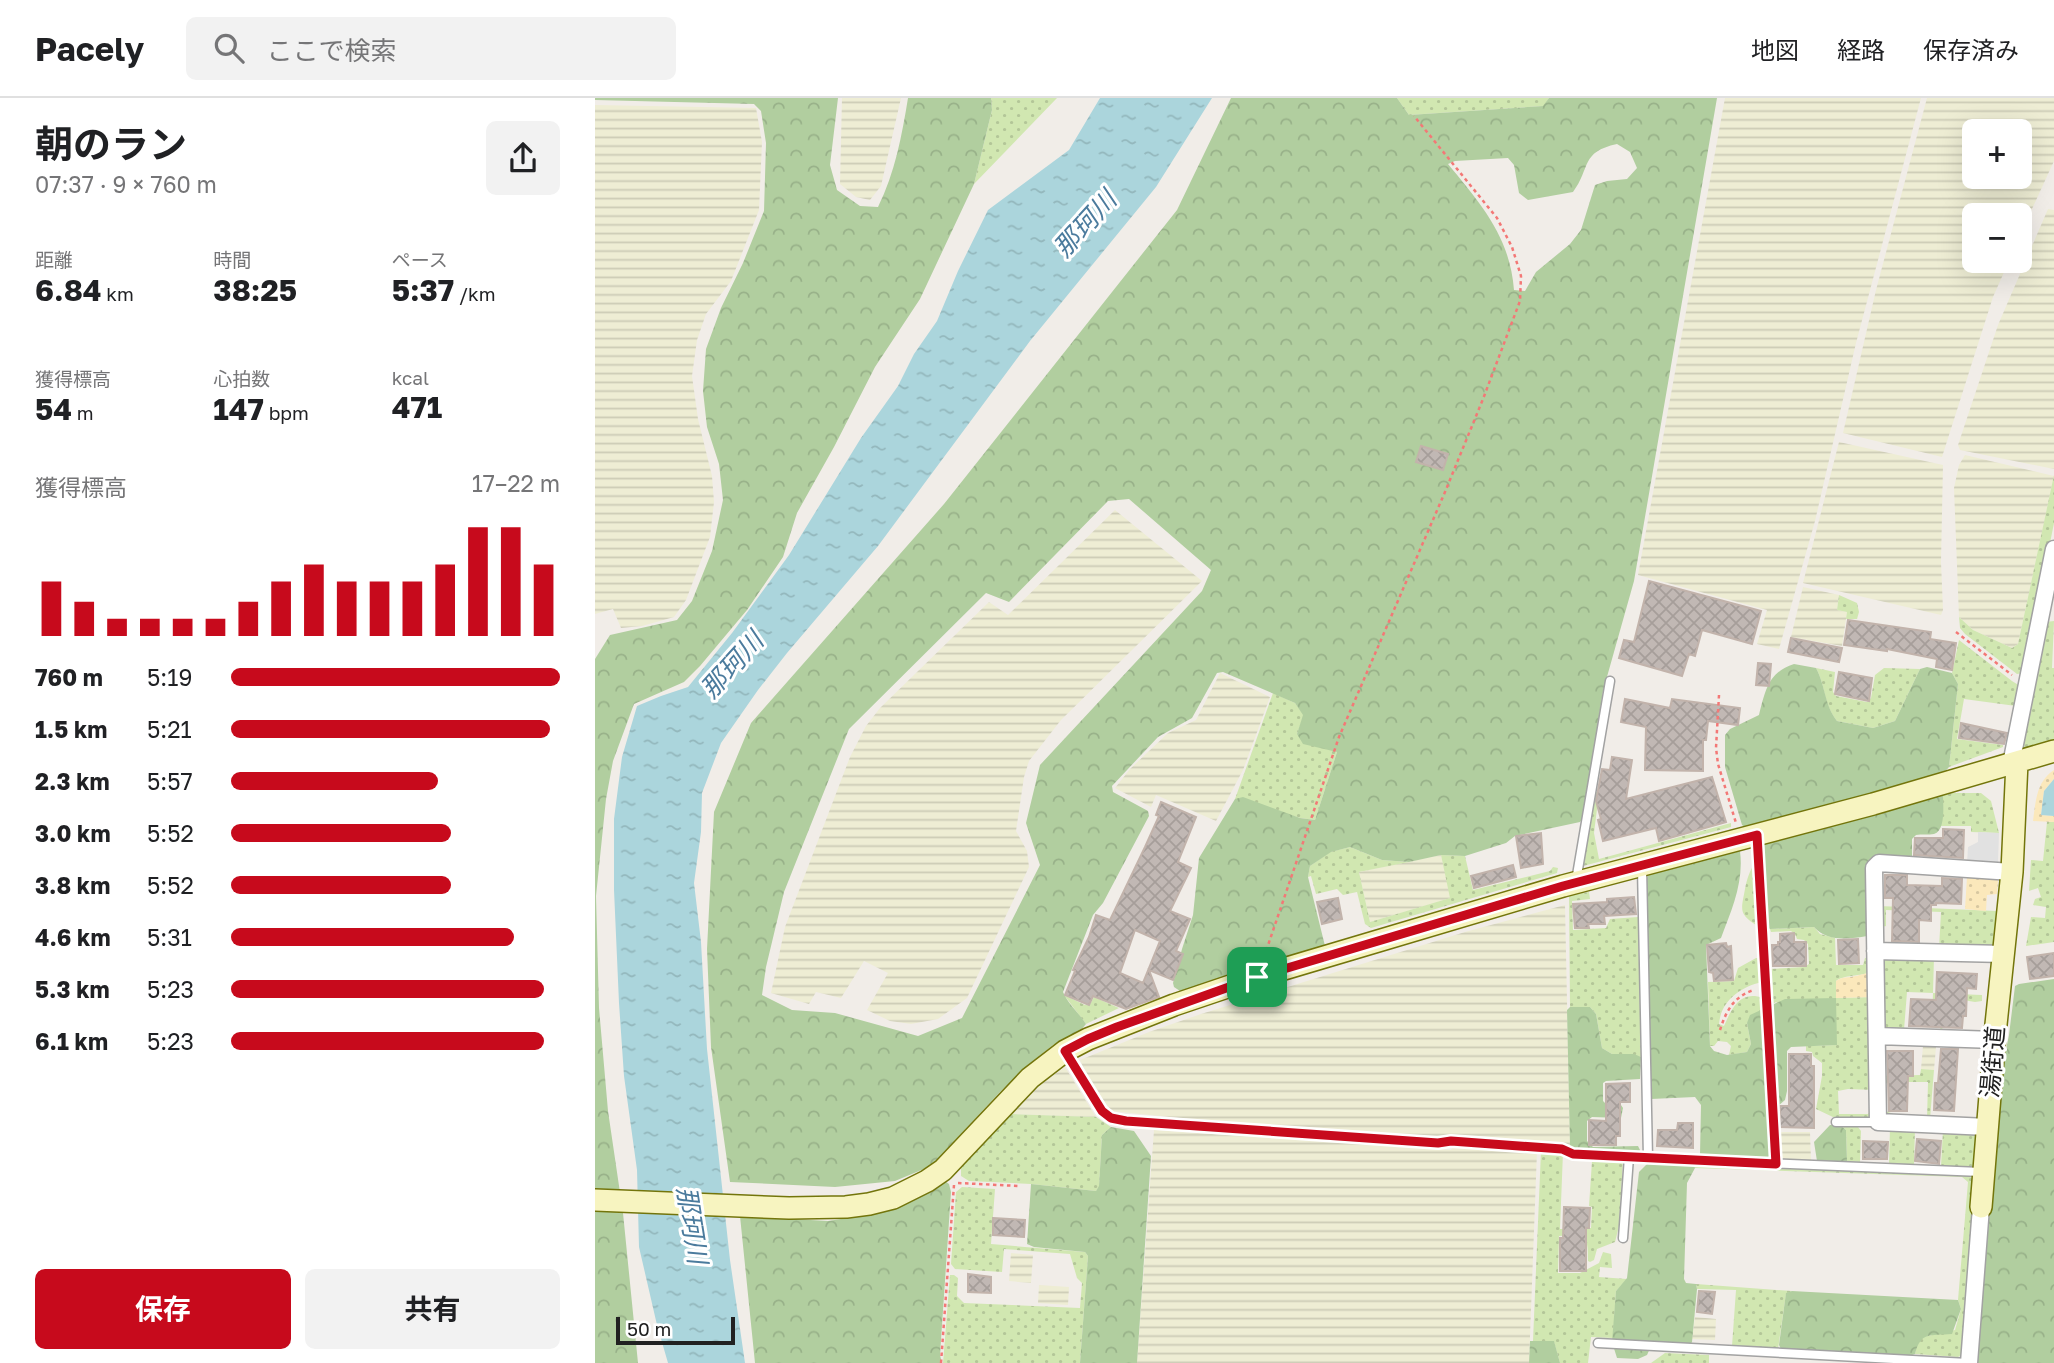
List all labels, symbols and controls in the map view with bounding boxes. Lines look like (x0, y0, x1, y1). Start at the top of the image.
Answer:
search box (186, 17, 676, 80)
text: Pacely (35, 29, 144, 68)
icon: search (210, 29, 248, 67)
text: ここで検索 (266, 35, 396, 66)
text: 地図 (1751, 35, 1799, 64)
text: 経路 (1837, 35, 1885, 64)
text: 保存済み (1923, 35, 2019, 64)
map controls (1962, 119, 2032, 273)
button: + (1962, 119, 2032, 189)
text: 朝のラン (35, 121, 187, 166)
button: share (486, 121, 560, 195)
text: 07:37 · 9 × 760 m (35, 170, 217, 198)
water label: 那珂川 (1047, 182, 1124, 263)
button: − (1962, 203, 2032, 273)
text: 距離 (35, 248, 73, 271)
text: 時間 (213, 248, 251, 271)
text: ペース (392, 248, 448, 271)
text: 6.84 (35, 272, 102, 308)
text: 38:25 (213, 272, 297, 308)
text: 5:37 (392, 272, 454, 308)
text: km (102, 282, 134, 305)
text: /km (454, 282, 496, 305)
text: kcal (392, 366, 429, 389)
text: 獲得標高 (35, 367, 111, 390)
text: 心拍数 (213, 367, 270, 390)
text: 471 (392, 389, 442, 425)
text: 54 (35, 391, 72, 427)
text: 147 (213, 391, 264, 427)
text: m (72, 401, 94, 424)
text: bpm (264, 401, 309, 424)
text: 17–22 m (472, 469, 560, 497)
text: 獲得標高 (35, 473, 127, 501)
water label: 那珂川 (694, 623, 771, 704)
text: 760 m (35, 663, 103, 691)
text: 5:19 (147, 663, 192, 691)
text: 1.5 km (35, 715, 107, 743)
text: 5:21 (147, 715, 192, 743)
text: 2.3 km (35, 767, 110, 795)
text: 5:57 (147, 767, 193, 795)
text: 3.0 km (35, 819, 111, 847)
text: 5:52 (147, 819, 194, 847)
text: 3.8 km (35, 871, 110, 899)
text: 5:52 (147, 871, 194, 899)
text: 4.6 km (35, 923, 111, 951)
text: 5:31 (147, 923, 192, 951)
pin (1227, 947, 1287, 1007)
icon: arrive (1238, 958, 1276, 996)
text: 5.3 km (35, 975, 110, 1003)
text: 5:23 (147, 975, 194, 1003)
street label: 湯街道 (1974, 1025, 2009, 1099)
text: 6.1 km (35, 1027, 108, 1055)
text: 5:23 (147, 1027, 194, 1055)
water label: 那珂川 (671, 1184, 714, 1269)
button: 保存 (35, 1269, 291, 1349)
button: 共有 (305, 1269, 560, 1349)
scale bar (616, 1314, 735, 1346)
text: 50 m (627, 1317, 671, 1340)

